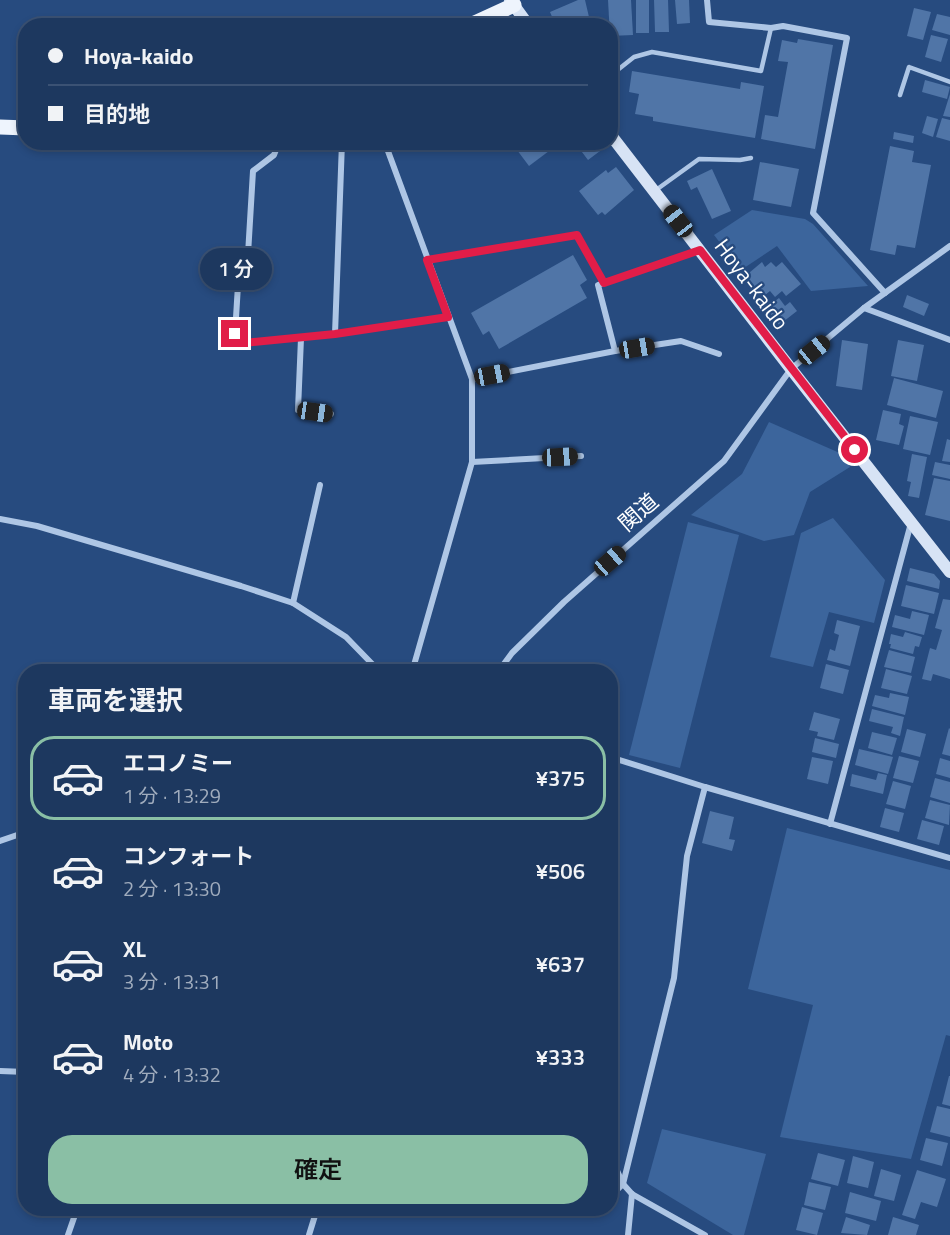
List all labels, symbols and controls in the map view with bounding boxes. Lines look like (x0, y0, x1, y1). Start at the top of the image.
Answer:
text: Hoya-kaido (84, 39, 193, 73)
text: 目的地 (84, 97, 150, 131)
car (660, 201, 696, 241)
street label: Hoya-kaido (706, 231, 798, 337)
callout: 1 分 (199, 247, 271, 289)
text: 1 分 (218, 253, 254, 284)
route end (221, 320, 248, 347)
car (794, 332, 834, 368)
car (618, 336, 656, 360)
car (473, 363, 511, 387)
car (296, 401, 334, 423)
route start (841, 436, 868, 463)
car (542, 447, 578, 467)
street label: 関道 (610, 485, 666, 539)
car (591, 542, 629, 580)
text: 車両を選択 (48, 679, 183, 720)
text: エコノミー (123, 746, 233, 780)
icon: car (51, 751, 105, 805)
text: ¥375 (536, 761, 585, 795)
text: 1 分 · 13:29 (123, 780, 221, 811)
text: コンフォート (123, 839, 254, 873)
icon: car (51, 844, 105, 898)
text: ¥506 (536, 854, 585, 888)
text: 2 分 · 13:30 (123, 873, 221, 904)
text: XL (123, 932, 146, 966)
icon: car (51, 937, 105, 991)
text: ¥637 (536, 947, 585, 981)
text: 3 分 · 13:31 (123, 966, 221, 997)
text: Moto (123, 1025, 173, 1059)
icon: car (51, 1030, 105, 1084)
text: ¥333 (536, 1040, 585, 1074)
text: 4 分 · 13:32 (123, 1059, 221, 1090)
button: 確定 (48, 1135, 588, 1204)

